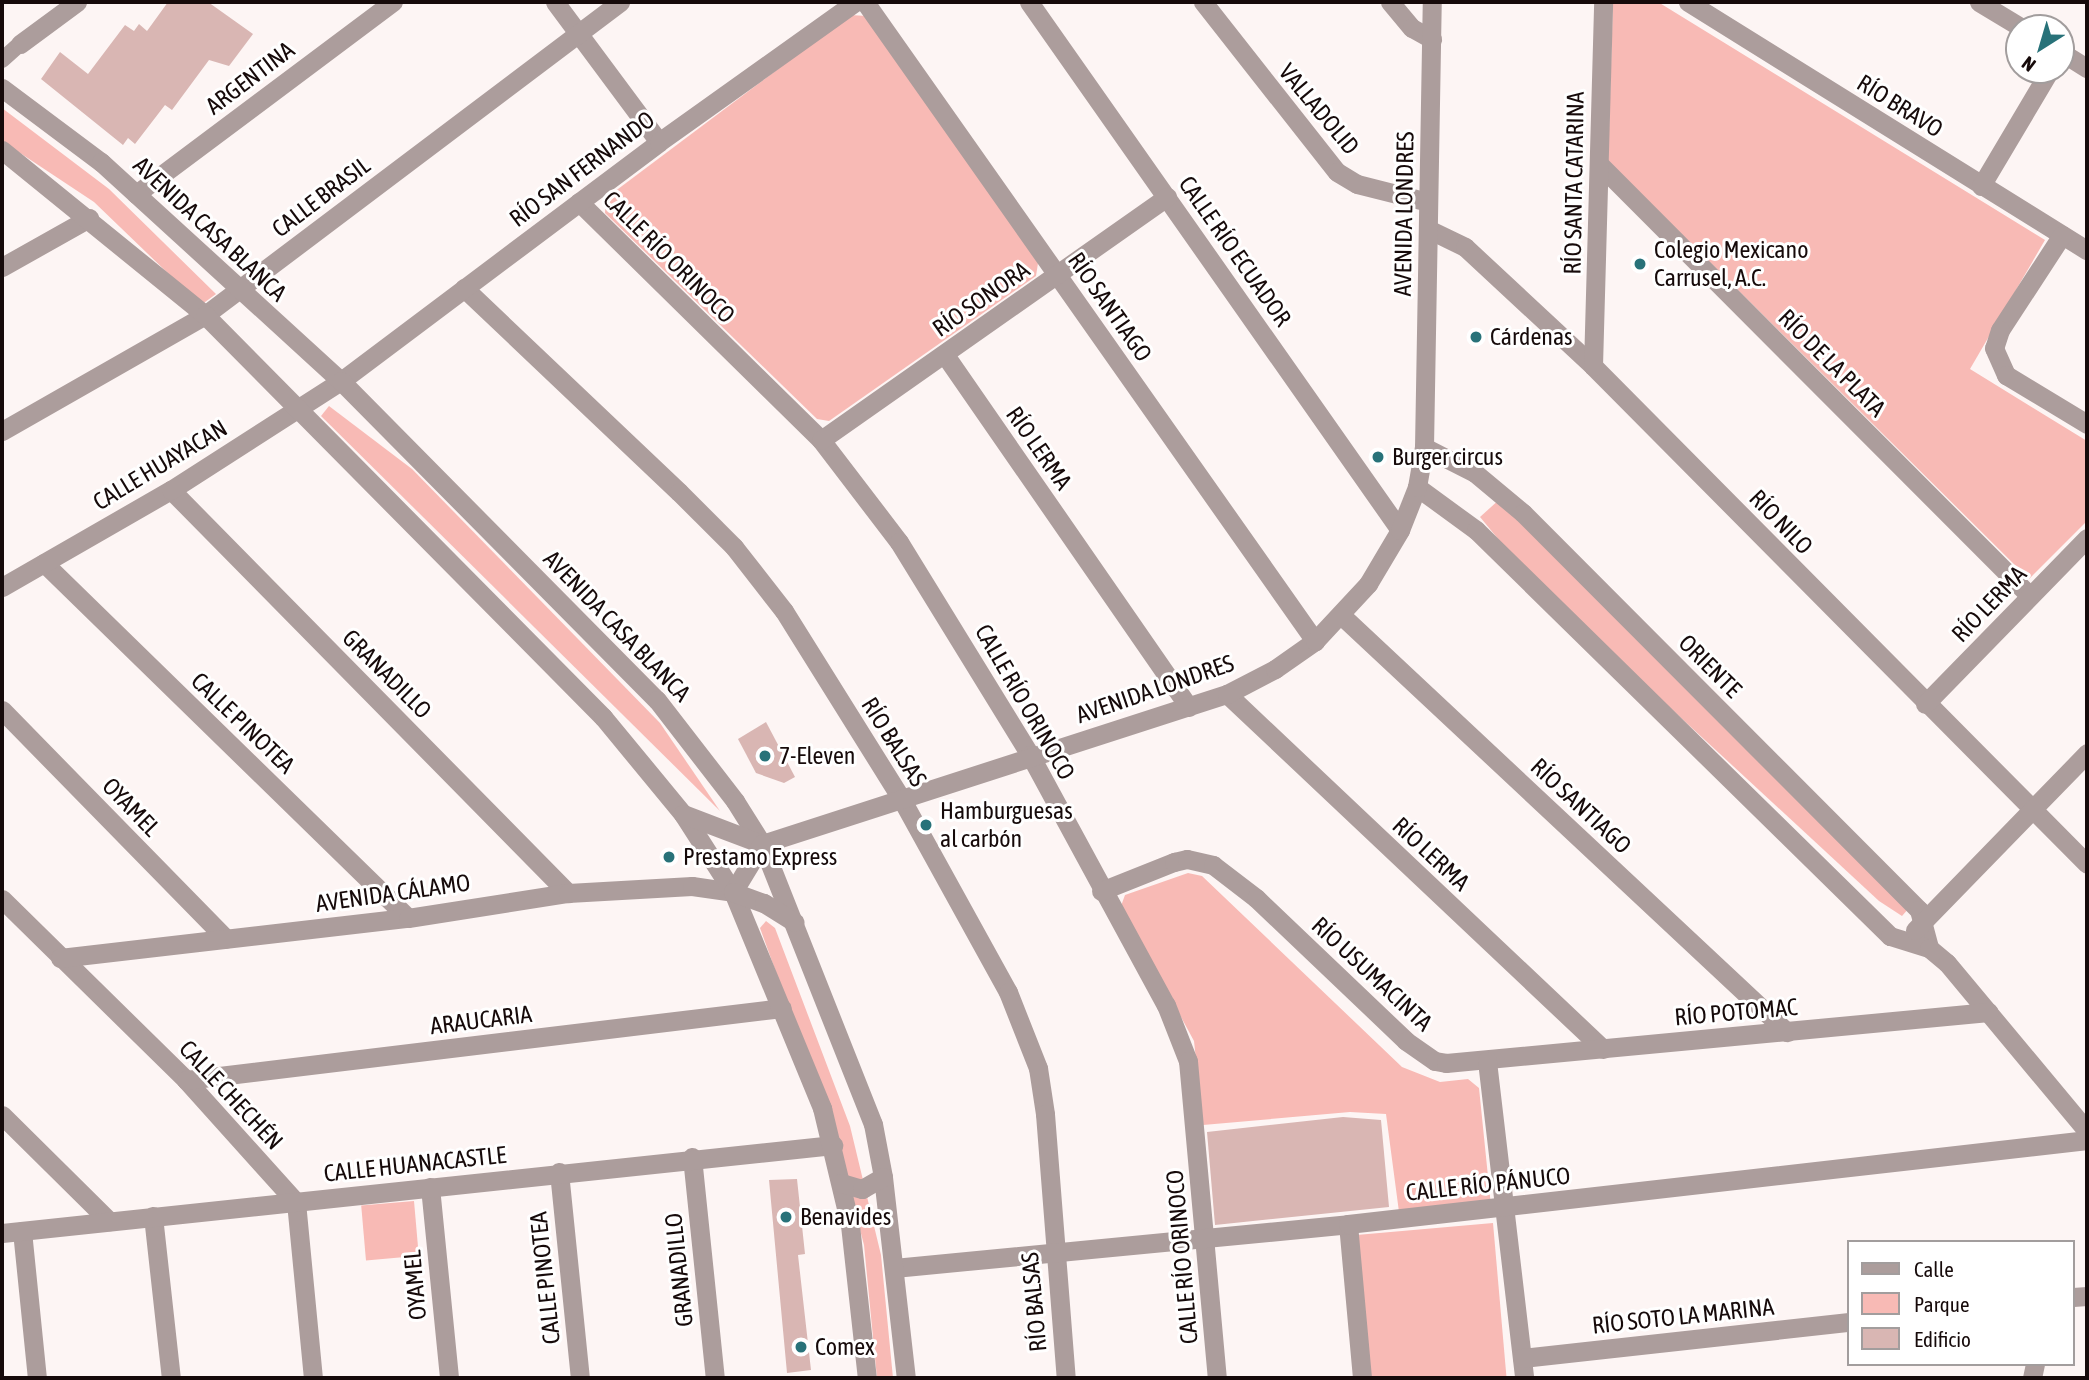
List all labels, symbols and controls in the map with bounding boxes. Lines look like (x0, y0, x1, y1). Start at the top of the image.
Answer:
north arrow (2005, 14, 2075, 84)
street label: ARGENTINA (200, 35, 300, 121)
text: N (2017, 52, 2040, 76)
street label: VALLADOLID (1273, 58, 1365, 160)
street label: RÍO BRAVO (1852, 68, 1948, 144)
street label: RÍO SANTA CATARINA (1558, 91, 1590, 275)
street label: RÍO SAN FERNANDO (504, 105, 660, 233)
street label: AVENIDA LONDRES (1388, 131, 1420, 297)
street label: AVENIDA CASA BLANCA (127, 151, 293, 307)
street label: CALLE BRASIL (266, 151, 376, 243)
street label: CALLE RÍO ECUADOR (1173, 170, 1297, 332)
street label: CALLE RÍO ORINOCO (597, 185, 741, 329)
place label: Colegio Mexicano Carrusel, A.C. (1654, 236, 1808, 292)
street label: RÍO SANTIAGO (1062, 247, 1158, 367)
street label: RÍO SONORA (927, 255, 1035, 343)
marker: Colegio Mexicano Carrusel, A.C. (1632, 256, 1648, 272)
street label: RÍO DE LA PLATA (1772, 303, 1892, 423)
place label: Cárdenas (1490, 323, 1573, 351)
marker: Cárdenas (1468, 329, 1484, 345)
street label: RÍO LERMA (1000, 401, 1078, 495)
street label: CALLE HUAYACAN (88, 414, 232, 516)
place label: Burger circus (1392, 443, 1503, 471)
marker: Burger circus (1370, 449, 1386, 465)
street label: RÍO NILO (1743, 484, 1819, 560)
street label: AVENIDA CASA BLANCA (538, 544, 696, 708)
street label: RÍO LERMA (1946, 560, 2032, 648)
street label: CALLE RÍO ORINOCO (969, 619, 1081, 785)
street label: GRANADILLO (336, 623, 438, 725)
street label: ORIENTE (1672, 628, 1748, 704)
street label: AVENIDA LONDRES (1072, 649, 1238, 729)
street label: CALLE PINOTEA (185, 667, 301, 779)
street label: RÍO BALSAS (855, 692, 933, 792)
place label: 7-Eleven (779, 742, 855, 770)
marker: 7-Eleven (757, 748, 773, 764)
street label: RÍO SANTIAGO (1525, 752, 1637, 860)
street label: OYAMEL (96, 772, 166, 842)
place label: Hamburguesas al carbón (940, 797, 1073, 853)
street label: RÍO LERMA (1387, 811, 1475, 897)
marker: Hamburguesas al carbón (918, 817, 934, 833)
place label: Prestamo Express (683, 843, 837, 871)
marker: Prestamo Express (661, 849, 677, 865)
street label: AVENIDA CÁLAMO (314, 868, 472, 918)
street label: RÍO USUMACINTA (1306, 911, 1438, 1037)
street label: RÍO POTOMAC (1673, 992, 1799, 1032)
street label: ARAUCARIA (429, 999, 533, 1041)
street label: CALLE CHECHÉN (173, 1034, 289, 1156)
street label: CALLE HUANACASTLE (322, 1140, 508, 1188)
street label: CALLE RÍO PÁNUCO (1404, 1161, 1572, 1207)
street label: CALLE RÍO ORINOCO (1160, 1169, 1204, 1345)
place label: Benavides (800, 1203, 891, 1231)
marker: Benavides (778, 1209, 794, 1225)
street label: CALLE PINOTEA (524, 1210, 566, 1346)
street label: GRANADILLO (659, 1212, 699, 1328)
legend (1848, 1240, 2075, 1366)
street label: OYAMEL (398, 1249, 432, 1321)
street label: RÍO BALSAS (1015, 1251, 1053, 1353)
text: Calle (1914, 1257, 1954, 1281)
street label: RÍO SOTO LA MARINA (1591, 1292, 1775, 1340)
text: Parque (1914, 1292, 1969, 1316)
text: Edificio (1914, 1327, 1971, 1351)
place label: Comex (815, 1333, 875, 1361)
marker: Comex (793, 1339, 809, 1355)

